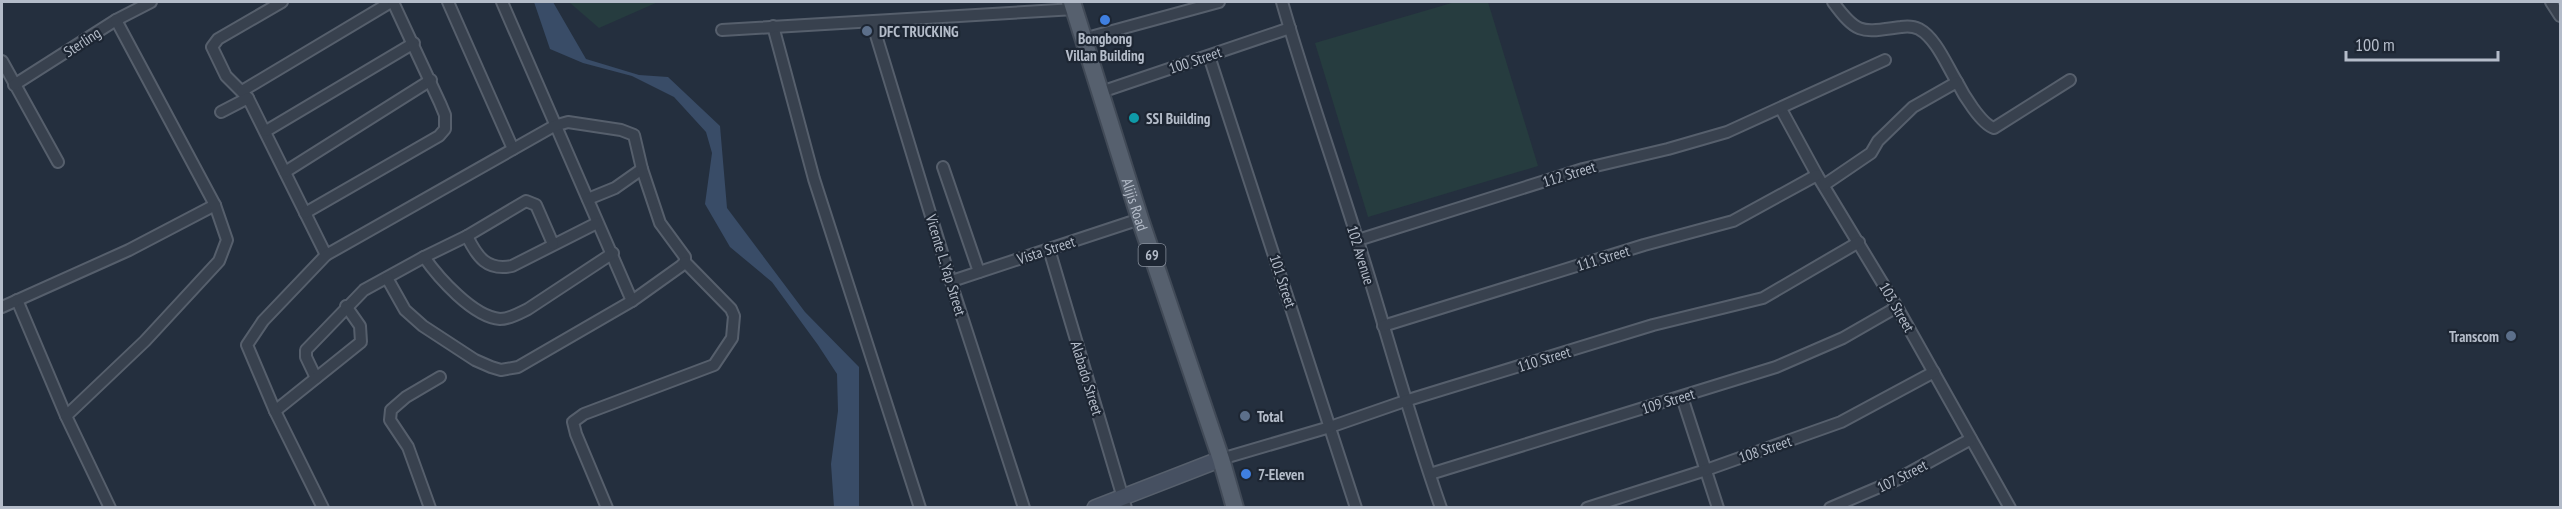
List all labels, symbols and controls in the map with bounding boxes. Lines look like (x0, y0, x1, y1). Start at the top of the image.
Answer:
marker: Bongbong Villan Building (1098, 13, 1112, 27)
place label: DFC TRUCKING (879, 22, 959, 41)
street label: Sterling (60, 23, 104, 61)
marker: DFC TRUCKING (860, 24, 874, 38)
scale bar (2346, 24, 2498, 62)
place label: Bongbong Villan Building (1065, 29, 1145, 65)
text: 100 m (2355, 33, 2395, 56)
street label: 100 Street (1166, 42, 1224, 78)
place label: SSI Building (1146, 109, 1211, 128)
marker: SSI Building (1127, 111, 1141, 125)
street label: 112 Street (1540, 157, 1598, 191)
street label: Alijis Road (1118, 176, 1153, 233)
street label: Vicente L. Yap Street (921, 211, 970, 318)
street label: 102 Avenue (1343, 223, 1379, 287)
street label: Vista Street (1014, 232, 1077, 269)
street label: 111 Street (1574, 241, 1632, 275)
road number: 69 (1138, 244, 1166, 266)
street label: 101 Street (1266, 252, 1300, 310)
street label: 103 Street (1875, 279, 1919, 335)
place label: Transcom (2449, 327, 2499, 346)
marker: Transcom (2504, 329, 2518, 343)
street label: Alabado Street (1067, 339, 1107, 417)
street label: 110 Street (1515, 342, 1573, 376)
street label: 109 Street (1639, 384, 1697, 418)
place label: Total (1257, 407, 1284, 426)
marker: Total (1238, 409, 1252, 423)
street label: 108 Street (1736, 431, 1794, 467)
street label: 107 Street (1874, 455, 1930, 497)
place label: 7-Eleven (1258, 465, 1305, 484)
marker: 7-Eleven (1239, 467, 1253, 481)

